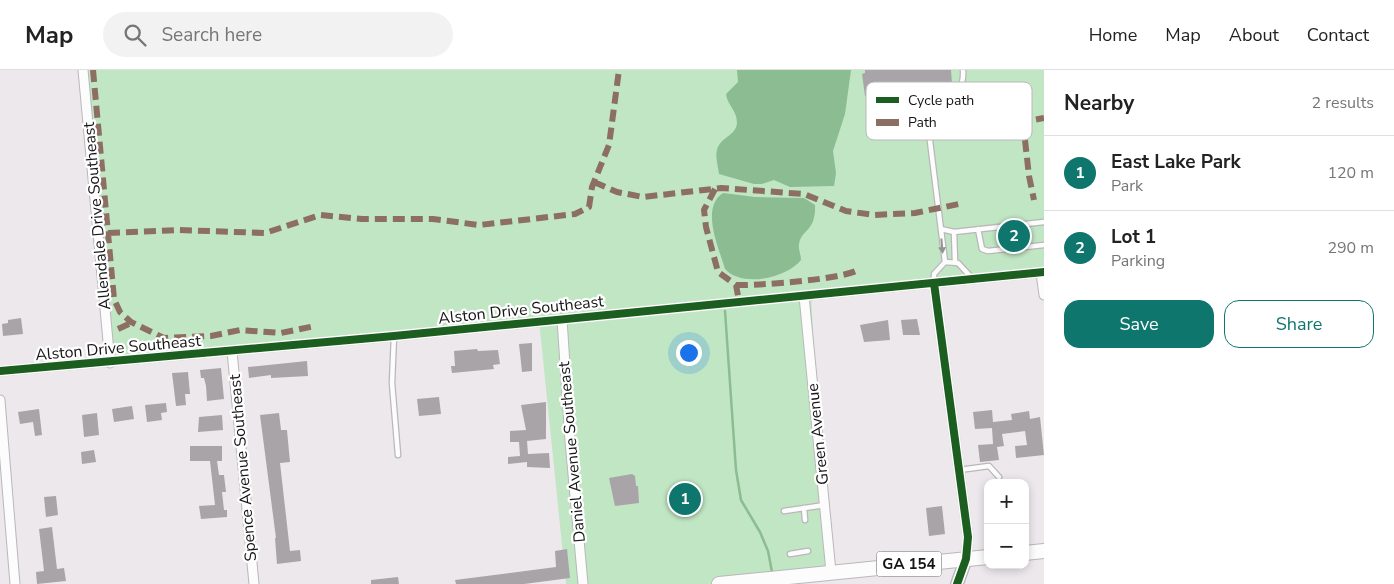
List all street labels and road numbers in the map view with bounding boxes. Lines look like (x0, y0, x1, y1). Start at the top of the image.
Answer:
street label: Allendale Drive Southeast (78, 121, 116, 311)
street label: Alston Drive Southeast (437, 290, 605, 330)
street label: Alston Drive Southeast (34, 330, 202, 366)
street label: Daniel Avenue Southeast (553, 360, 591, 543)
street label: Spence Avenue Southeast (224, 373, 262, 563)
street label: Green Avenue (802, 382, 834, 486)
road number: GA 154 (876, 552, 942, 576)

